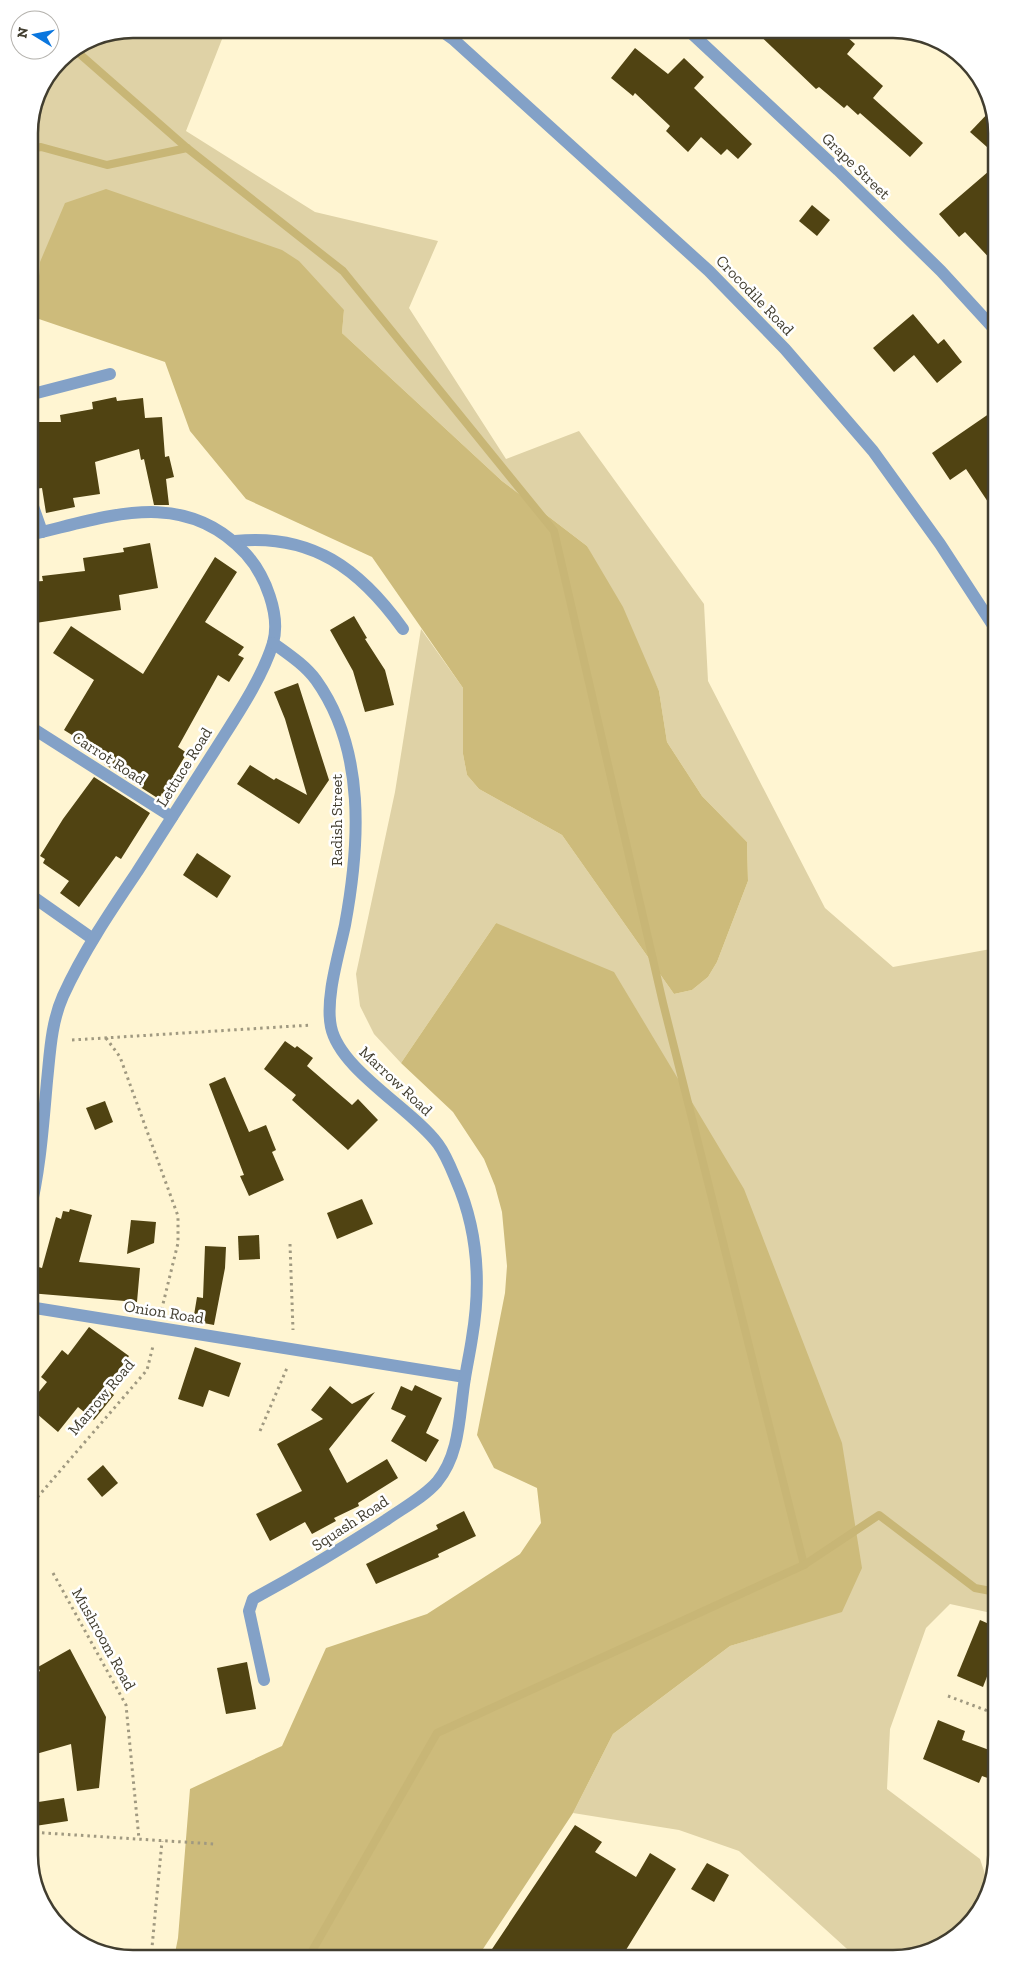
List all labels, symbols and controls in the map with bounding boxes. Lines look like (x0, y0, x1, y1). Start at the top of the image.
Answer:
north arrow (10, 10, 60, 60)
text: N (13, 26, 32, 40)
street label: Grape Street (818, 129, 894, 203)
street label: Crocodile Road (712, 251, 798, 339)
street label: Lettuce Road (152, 724, 216, 810)
street label: Carrot Road (69, 727, 149, 789)
street label: Radish Street (327, 774, 346, 866)
street label: Marrow Road (355, 1042, 437, 1120)
street label: Onion Road (123, 1296, 206, 1328)
street label: Marrow Road (64, 1355, 138, 1439)
street label: Squash Road (308, 1491, 392, 1555)
street label: Mushroom Road (68, 1585, 140, 1694)

